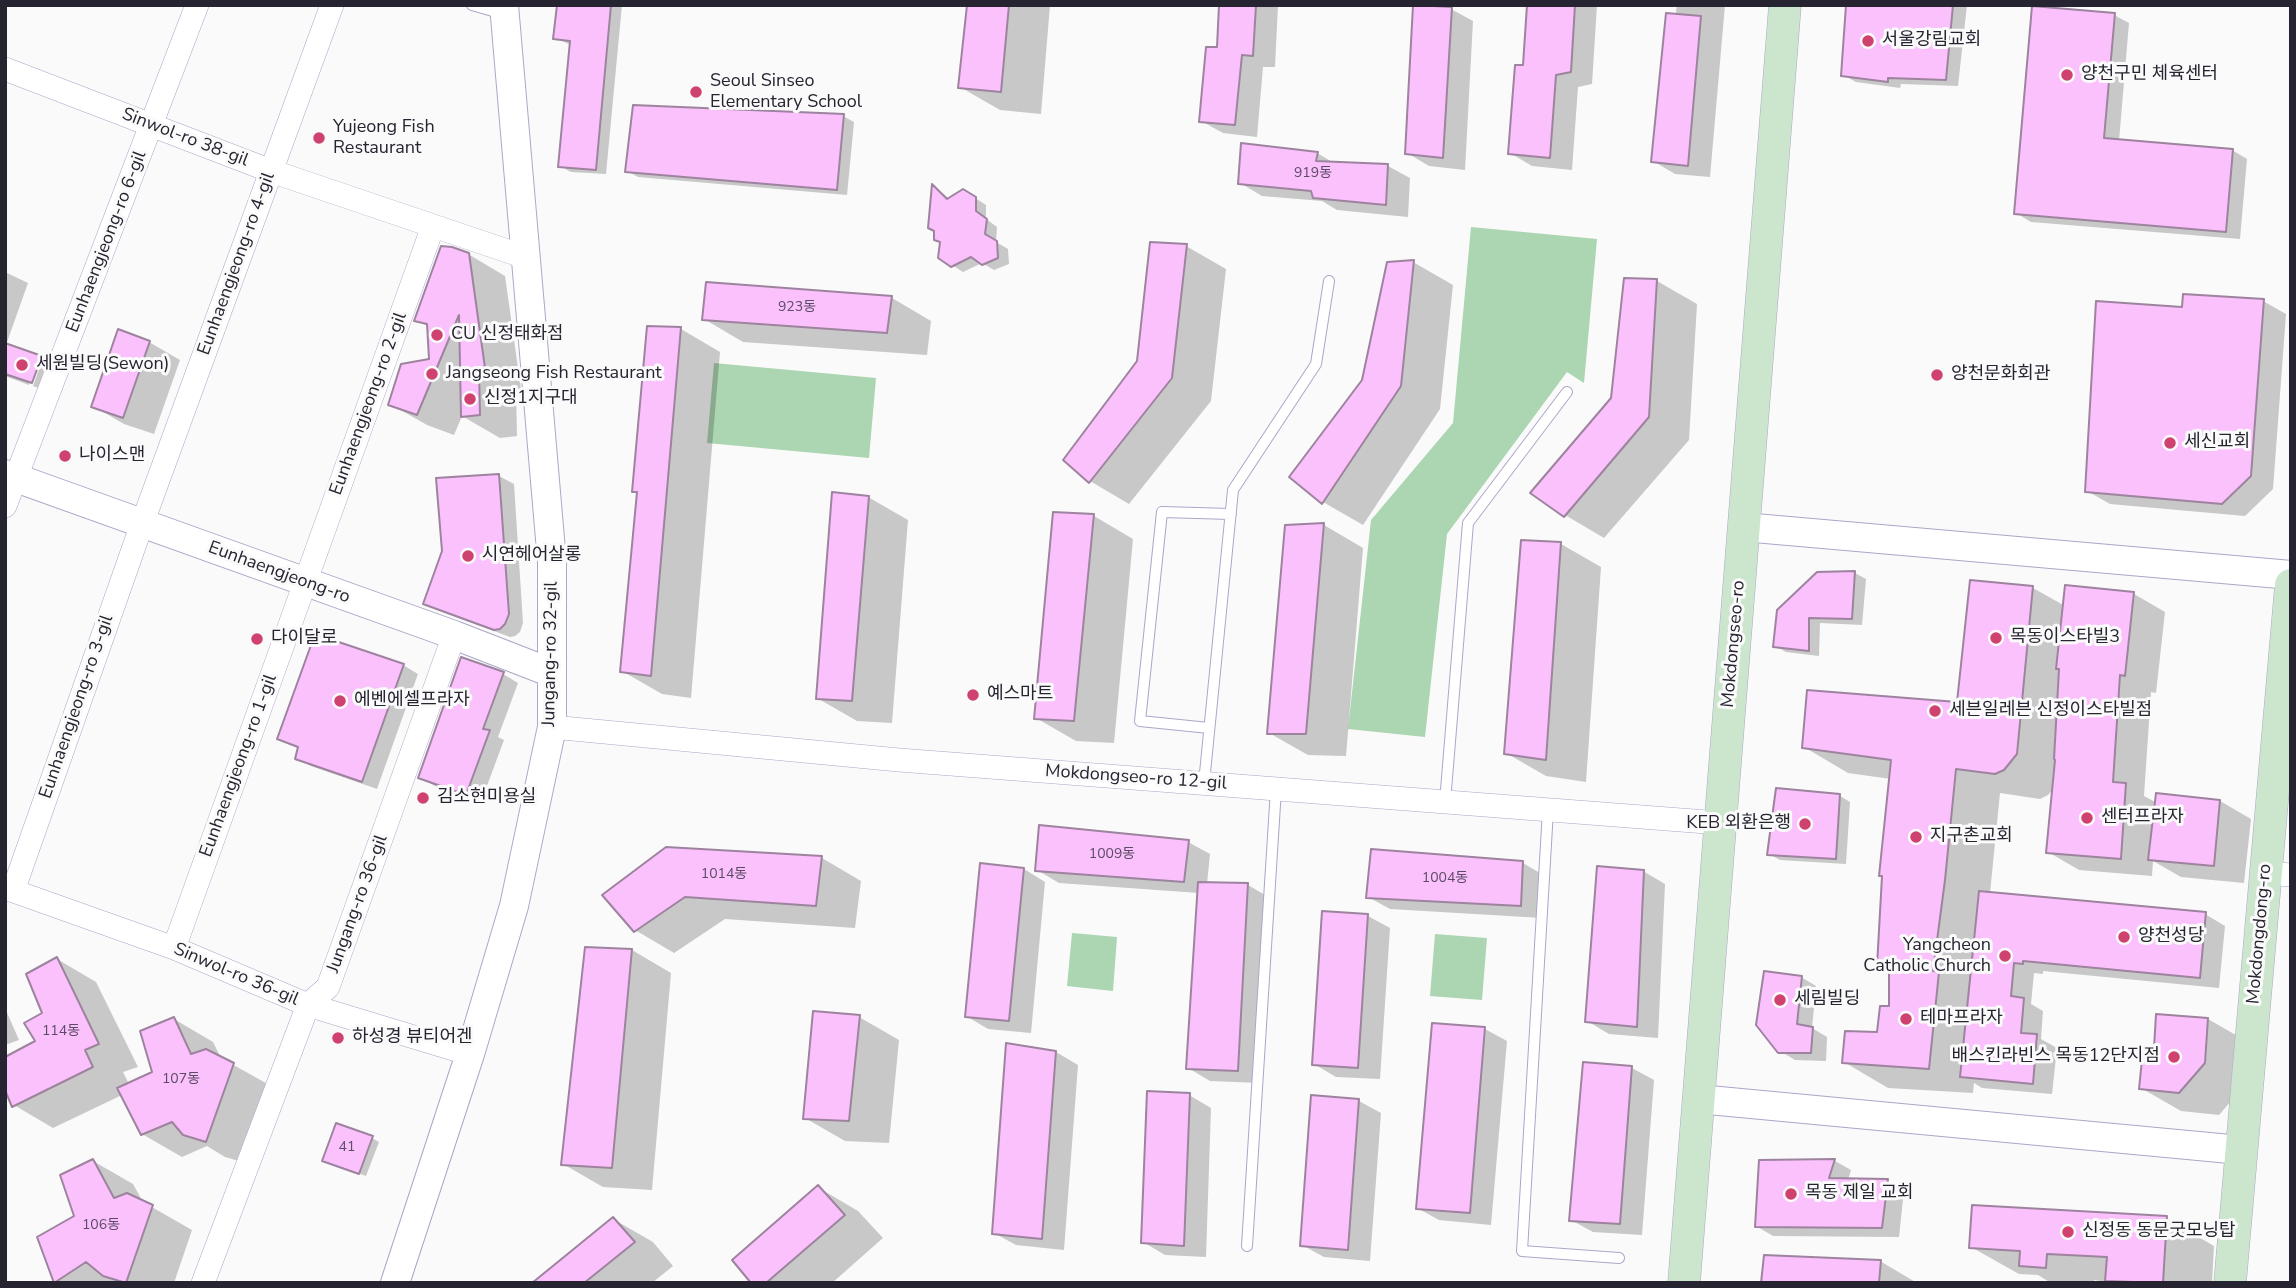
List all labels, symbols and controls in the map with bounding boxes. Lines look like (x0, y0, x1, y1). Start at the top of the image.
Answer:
place label: 서울강림교회 (1882, 30, 1981, 52)
marker: 서울강림교회 (1860, 33, 1876, 49)
place label: 양천구민 체육센터 (2081, 64, 2218, 86)
marker: 양천구민 체육센터 (2059, 67, 2075, 83)
place label: Seoul Sinseo Elementary School (710, 71, 862, 114)
marker: Seoul Sinseo Elementary School (688, 84, 704, 100)
street label: Sinwol-ro 38-gil (119, 104, 251, 172)
place label: Yujeong Fish Restaurant (333, 117, 435, 160)
marker: Yujeong Fish Restaurant (311, 130, 327, 146)
street label: Eunhaengjeong-ro 6-gil (62, 148, 152, 336)
house number: 919동 (1294, 166, 1332, 182)
street label: Eunhaengjeong-ro 4-gil (194, 170, 280, 358)
house number: 923동 (778, 300, 816, 316)
street label: Eunhaengjeong-ro 2-gil (326, 310, 412, 498)
place label: CU 신정태화점 (451, 324, 564, 346)
marker: CU 신정태화점 (429, 327, 445, 343)
place label: 세원빌딩(Sewon) (36, 354, 169, 376)
marker: 세원빌딩(Sewon) (14, 357, 30, 373)
place label: Jangseong Fish Restaurant (446, 363, 662, 385)
place label: 양천문화회관 (1951, 364, 2050, 386)
marker: Jangseong Fish Restaurant (424, 366, 440, 382)
marker: 양천문화회관 (1929, 367, 1945, 383)
place label: 신정1지구대 (484, 388, 578, 410)
marker: 신정1지구대 (462, 391, 478, 407)
place label: 세신교회 (2184, 432, 2250, 454)
marker: 세신교회 (2162, 435, 2178, 451)
place label: 나이스맨 (79, 445, 145, 467)
marker: 나이스맨 (57, 448, 73, 464)
street label: Eunhaengjeong-ro (205, 537, 353, 609)
place label: 시연헤어살롱 (482, 545, 581, 567)
marker: 시연헤어살롱 (460, 548, 476, 564)
street label: Mokdongseo-ro (1718, 579, 1750, 709)
street label: Jungang-ro 32-gil (539, 581, 563, 727)
street label: Eunhaengjeong-ro 3-gil (35, 612, 119, 802)
place label: 목동이스타빌3 (2010, 627, 2120, 649)
place label: 다이달로 (271, 628, 337, 650)
marker: 목동이스타빌3 (1988, 630, 2004, 646)
marker: 다이달로 (249, 631, 265, 647)
street label: Eunhaengjeong-ro 1-gil (196, 672, 282, 860)
place label: 예스마트 (987, 684, 1053, 706)
marker: 예스마트 (965, 687, 981, 703)
place label: 에벤에셀프라자 (354, 690, 470, 712)
marker: 에벤에셀프라자 (332, 693, 348, 709)
place label: 세븐일레븐 신정이스타빌점 (1949, 700, 2152, 722)
marker: 세븐일레븐 신정이스타빌점 (1927, 703, 1943, 719)
street label: Mokdongseo-ro 12-gil (1044, 761, 1228, 795)
place label: 김소현미용실 (437, 787, 536, 809)
marker: 김소현미용실 (415, 790, 431, 806)
place label: 센터프라자 (2101, 807, 2184, 829)
marker: 센터프라자 (2079, 810, 2095, 826)
place label: KEB 외환은행 (1686, 813, 1791, 835)
marker: KEB 외환은행 (1797, 816, 1813, 832)
place label: 지구촌교회 (1930, 826, 2013, 848)
marker: 지구촌교회 (1908, 829, 1924, 845)
street label: Jungang-ro 36-gil (323, 832, 393, 976)
house number: 1009동 (1089, 847, 1135, 863)
street label: Mokdongdong-ro (2243, 863, 2277, 1005)
house number: 1014동 (701, 867, 747, 883)
house number: 1004동 (1422, 871, 1468, 887)
place label: 양천성당 (2138, 926, 2204, 948)
marker: 양천성당 (2116, 929, 2132, 945)
place label: Yangcheon Catholic Church (1863, 935, 1991, 978)
street label: Sinwol-ro 36-gil (170, 939, 302, 1011)
marker: Yangcheon Catholic Church (1997, 948, 2013, 964)
place label: 세림빌딩 (1794, 989, 1860, 1011)
marker: 세림빌딩 (1772, 992, 1788, 1008)
place label: 테마프라자 (1920, 1008, 2003, 1030)
marker: 테마프라자 (1898, 1011, 1914, 1027)
house number: 114동 (42, 1024, 80, 1040)
place label: 하성경 뷰티어겐 (352, 1027, 473, 1049)
marker: 하성경 뷰티어겐 (330, 1030, 346, 1046)
place label: 배스킨라빈스 목동12단지점 (1952, 1046, 2160, 1068)
marker: 배스킨라빈스 목동12단지점 (2166, 1049, 2182, 1065)
house number: 107동 (162, 1072, 200, 1088)
house number: 41 (339, 1140, 355, 1156)
place label: 목동 제일 교회 (1805, 1183, 1914, 1205)
marker: 목동 제일 교회 (1783, 1186, 1799, 1202)
house number: 106동 (82, 1218, 120, 1234)
place label: 신정동 동문굿모닝탑 (2082, 1221, 2236, 1243)
marker: 신정동 동문굿모닝탑 (2060, 1224, 2076, 1240)

